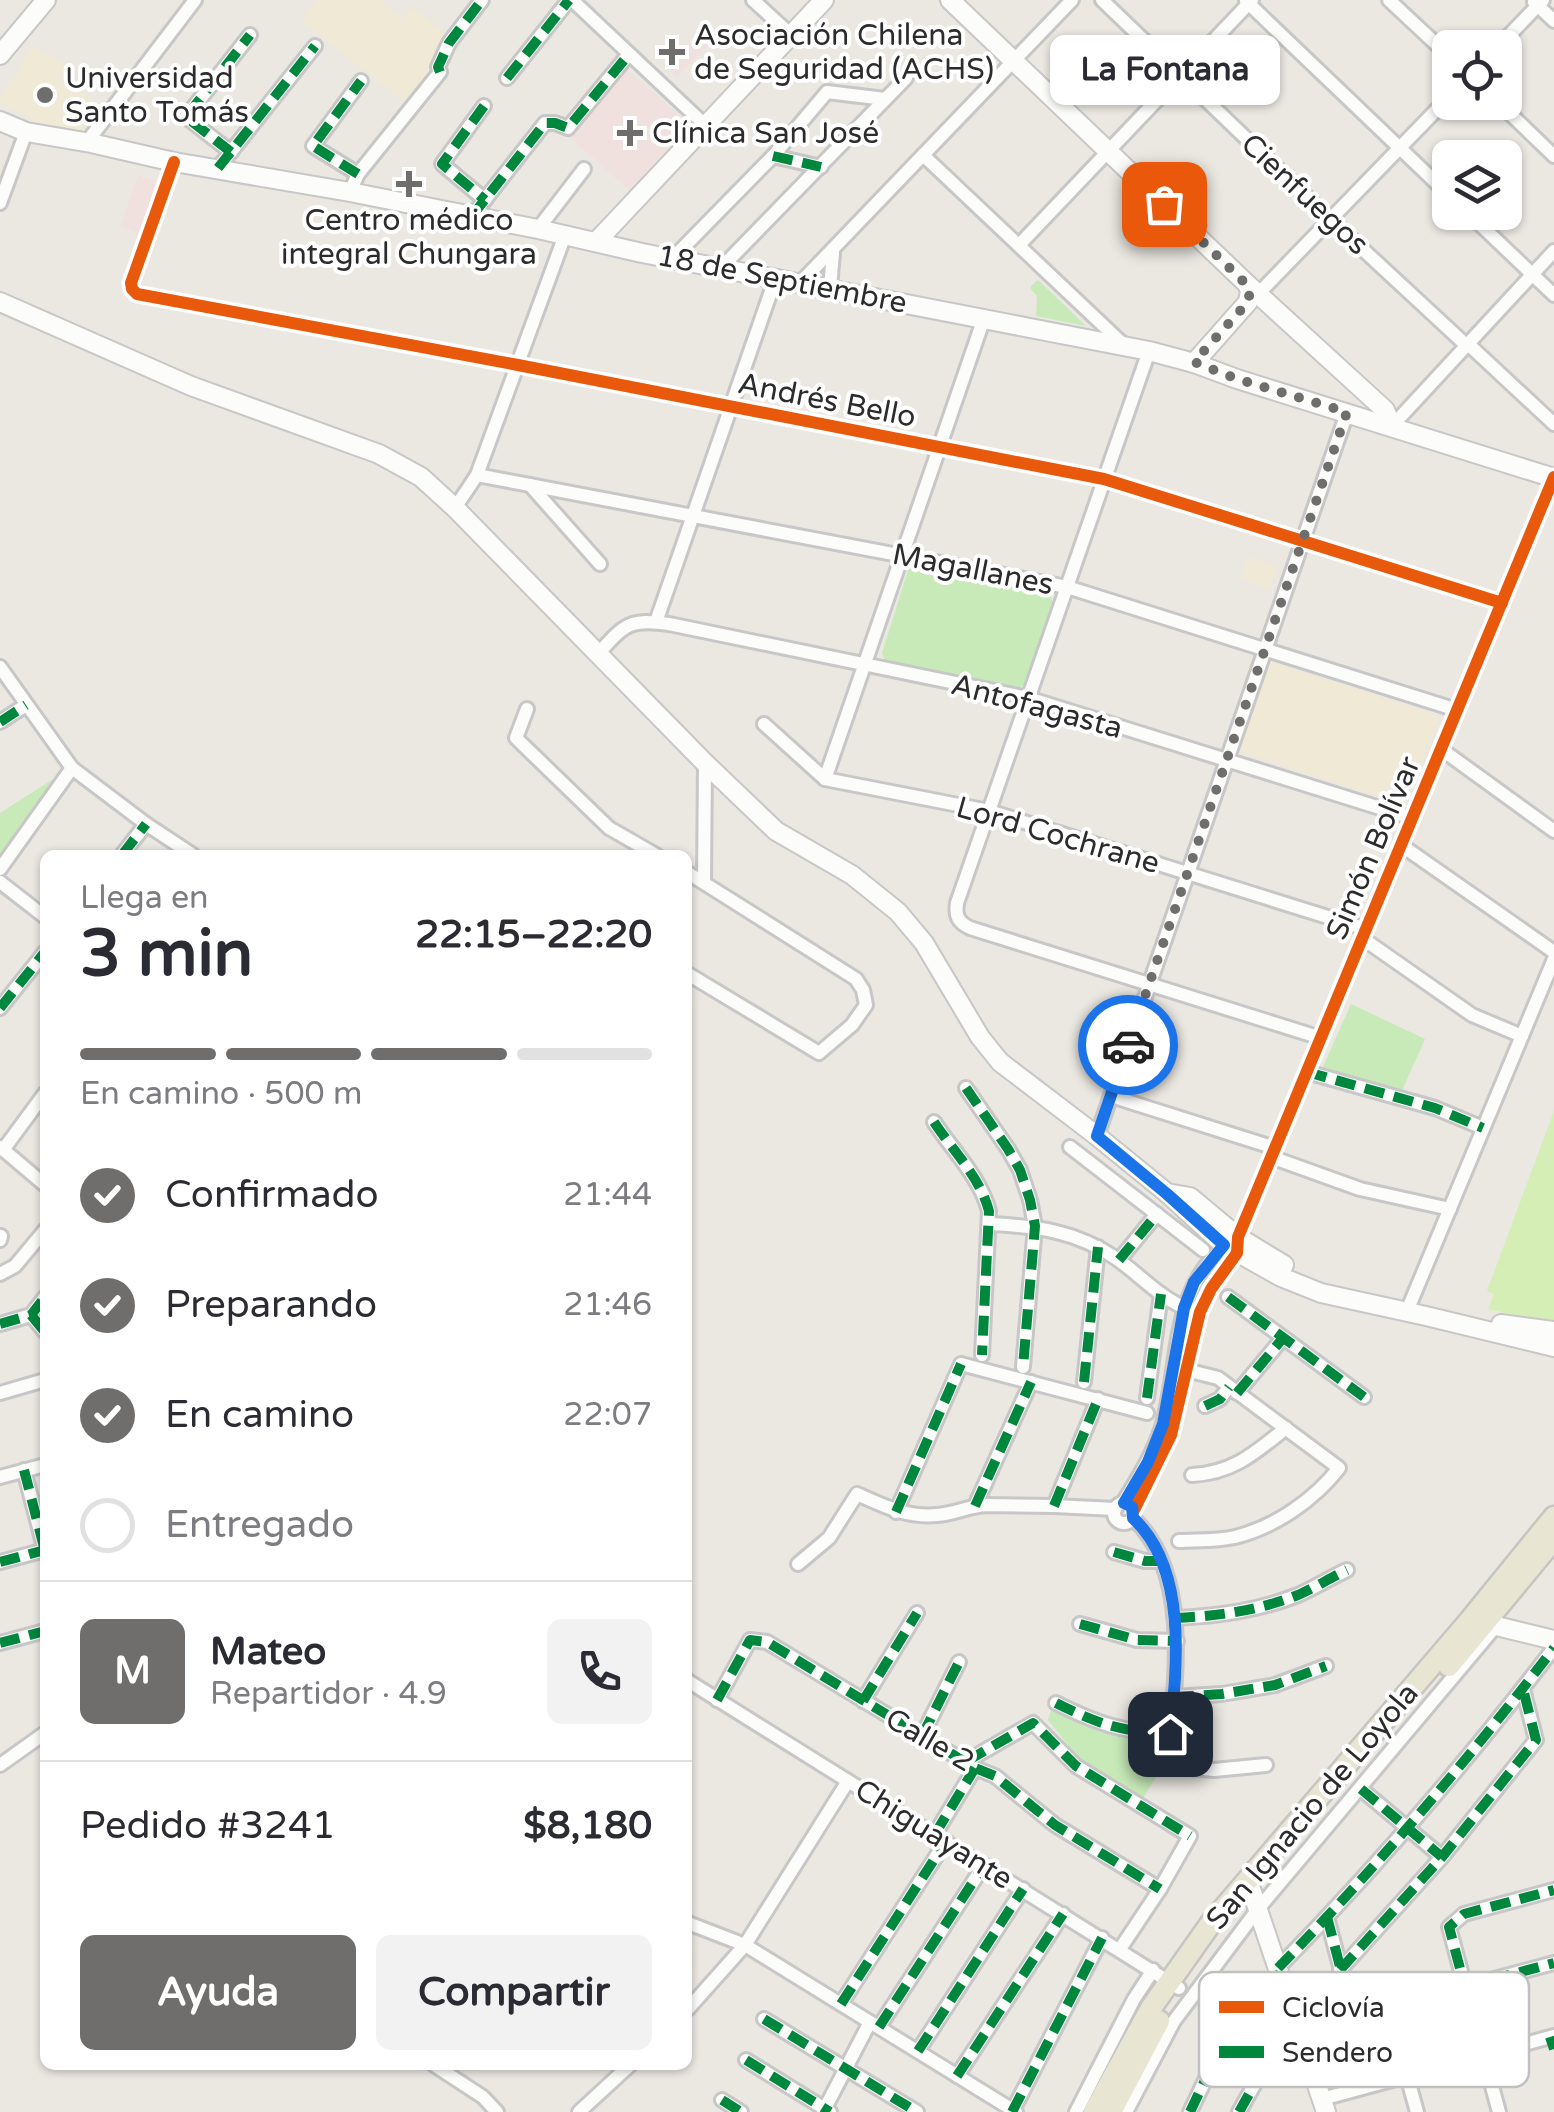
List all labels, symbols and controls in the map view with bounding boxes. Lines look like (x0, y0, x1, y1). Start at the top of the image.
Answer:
place label: Asociación Chilena de Seguridad (ACHS) (694, 17, 994, 88)
map controls (1432, 30, 1522, 230)
button: locate (1432, 30, 1522, 120)
callout: La Fontana (1049, 34, 1279, 104)
marker: Asociación Chilena de Seguridad (ACHS) (659, 39, 685, 65)
text: La Fontana (1080, 51, 1250, 89)
place label: Universidad Santo Tomás (65, 60, 249, 131)
marker: Universidad Santo Tomás (34, 84, 56, 106)
place label: Clínica San José (652, 115, 879, 152)
marker: Clínica San José (617, 120, 643, 146)
street label: Cienfuegos (1233, 126, 1376, 263)
button: layers (1432, 140, 1522, 230)
pin (1122, 162, 1207, 247)
marker: Centro médico integral Chungara (396, 171, 422, 197)
icon: bag (1137, 177, 1192, 232)
place label: Centro médico integral Chungara (281, 202, 537, 273)
street label: 18 de Septiembre (654, 237, 910, 322)
street label: Andrés Bello (735, 365, 919, 436)
street label: Magallanes (889, 536, 1056, 603)
street label: Antofagasta (947, 666, 1127, 747)
street label: Simón Bolívar (1318, 751, 1429, 945)
street label: Lord Cochrane (952, 789, 1164, 882)
text: Llega en (80, 879, 209, 917)
text: 22:15–22:20 (415, 912, 652, 958)
text: 3 min (80, 915, 253, 994)
courier (1078, 995, 1178, 1095)
icon: car (1101, 1018, 1156, 1073)
text: En camino · 500 m (80, 1075, 362, 1113)
icon: check (80, 1168, 135, 1223)
text: Confirmado (165, 1172, 379, 1218)
text: 21:44 (563, 1176, 652, 1214)
icon: check (80, 1278, 135, 1333)
text: Preparando (165, 1282, 377, 1328)
text: 21:46 (563, 1286, 652, 1324)
icon: check (80, 1388, 135, 1443)
text: En camino (165, 1392, 354, 1438)
text: 22:07 (563, 1396, 652, 1434)
text: Entregado (165, 1502, 354, 1548)
button: phone (547, 1619, 652, 1724)
text: Mateo (210, 1629, 326, 1675)
text: M (114, 1648, 151, 1694)
text: Repartidor · 4.9 (210, 1675, 447, 1713)
street label: San Ignacio de Loyola (1198, 1675, 1426, 1937)
pin (1128, 1692, 1213, 1777)
street label: Calle 2 (879, 1700, 981, 1781)
icon: home (1143, 1707, 1198, 1762)
street label: Chiguayante (848, 1771, 1020, 1898)
text: Pedido #3241 (80, 1803, 336, 1849)
text: $8,180 (523, 1803, 652, 1849)
button: Ayuda (80, 1935, 356, 2050)
button: Compartir (376, 1935, 652, 2050)
legend (1199, 1972, 1529, 2087)
text: Ciclovía (1282, 1991, 1385, 2025)
text: Sendero (1282, 2036, 1393, 2070)

